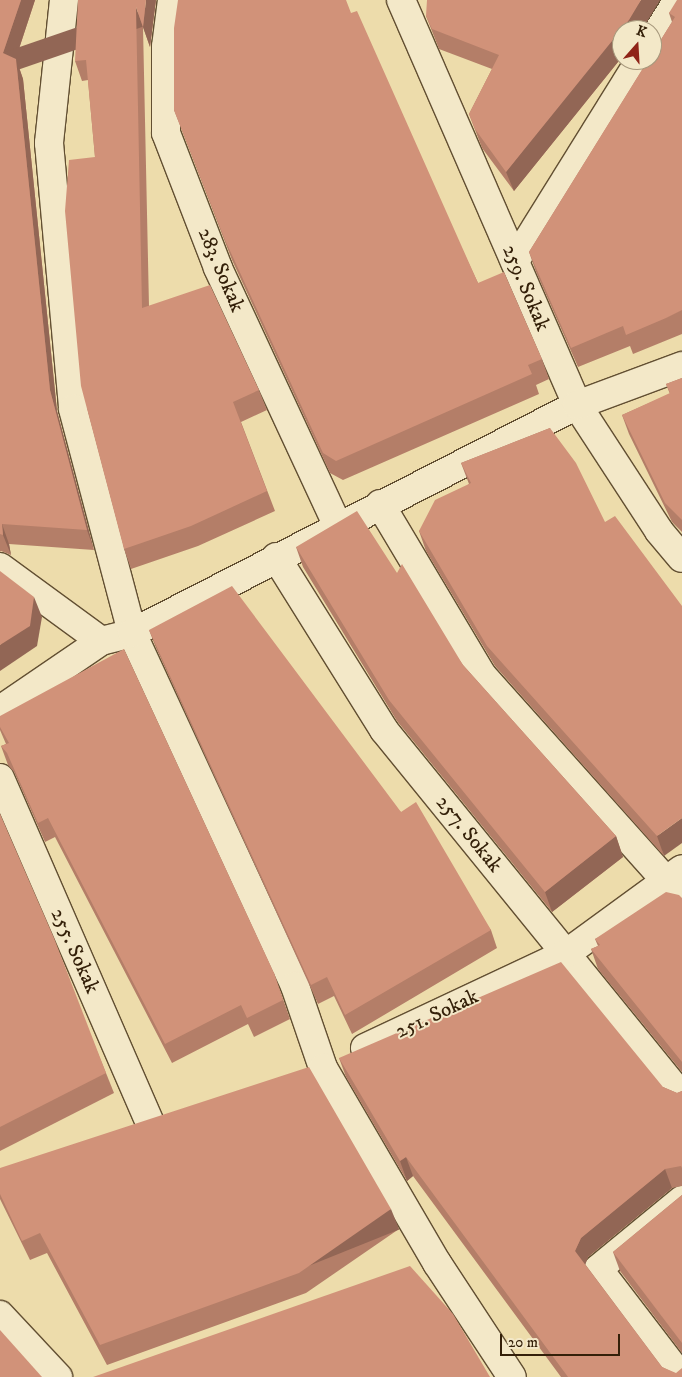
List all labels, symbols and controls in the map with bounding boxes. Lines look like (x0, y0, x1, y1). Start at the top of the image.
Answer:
north arrow (612, 20, 662, 70)
text: K (634, 22, 649, 42)
street label: 283. Sokak (192, 224, 250, 316)
street label: 259. Sokak (497, 241, 555, 335)
street label: 257. Sokak (430, 790, 508, 878)
street label: 255. Sokak (45, 904, 105, 998)
street label: 251. Sokak (391, 984, 483, 1044)
scale bar (502, 1324, 622, 1356)
text: 20 m (508, 1333, 538, 1352)

